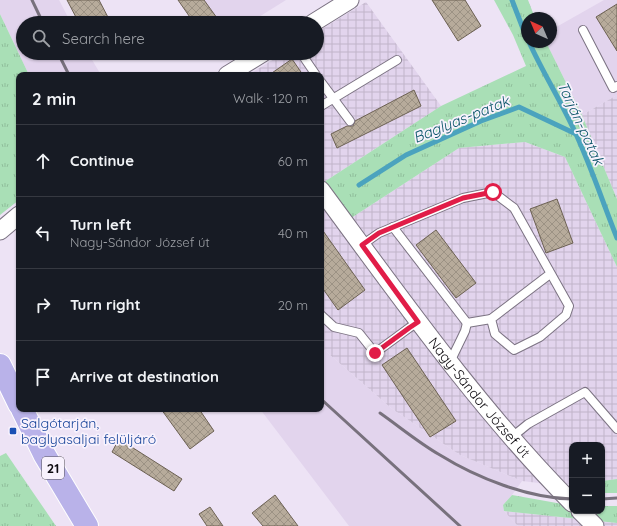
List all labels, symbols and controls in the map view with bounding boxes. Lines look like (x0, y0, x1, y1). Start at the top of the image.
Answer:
north arrow (521, 12, 557, 48)
search box (16, 16, 324, 60)
icon: search (30, 27, 52, 49)
text: Search here (62, 29, 145, 48)
water label: Tarján-patak (553, 78, 610, 170)
text: 2 min (32, 88, 76, 109)
text: Walk · 120 m (233, 90, 308, 106)
water label: Baglyas-patak (410, 90, 514, 147)
icon: ahead (32, 150, 54, 172)
text: Continue (70, 151, 134, 170)
text: 60 m (278, 153, 308, 169)
route start (484, 183, 502, 201)
text: Turn left (70, 215, 132, 234)
icon: left (32, 222, 54, 244)
text: 40 m (278, 225, 308, 241)
text: Nagy-Sándor József út (70, 234, 210, 250)
icon: right (32, 294, 54, 316)
text: Turn right (70, 295, 141, 314)
text: 20 m (278, 297, 308, 313)
street label: Nagy-Sándor József út (425, 334, 534, 462)
route end (366, 344, 384, 362)
icon: arrive (32, 366, 54, 388)
text: Arrive at destination (70, 367, 219, 386)
place label: Salgótarján, baglyasaljai felüljáró (21, 414, 156, 448)
marker: Salgótarján, baglyasaljai felüljáró (8, 426, 18, 436)
map controls (569, 442, 605, 514)
button: + (569, 442, 605, 478)
road number: 21 (42, 457, 64, 479)
button: − (569, 478, 605, 514)

